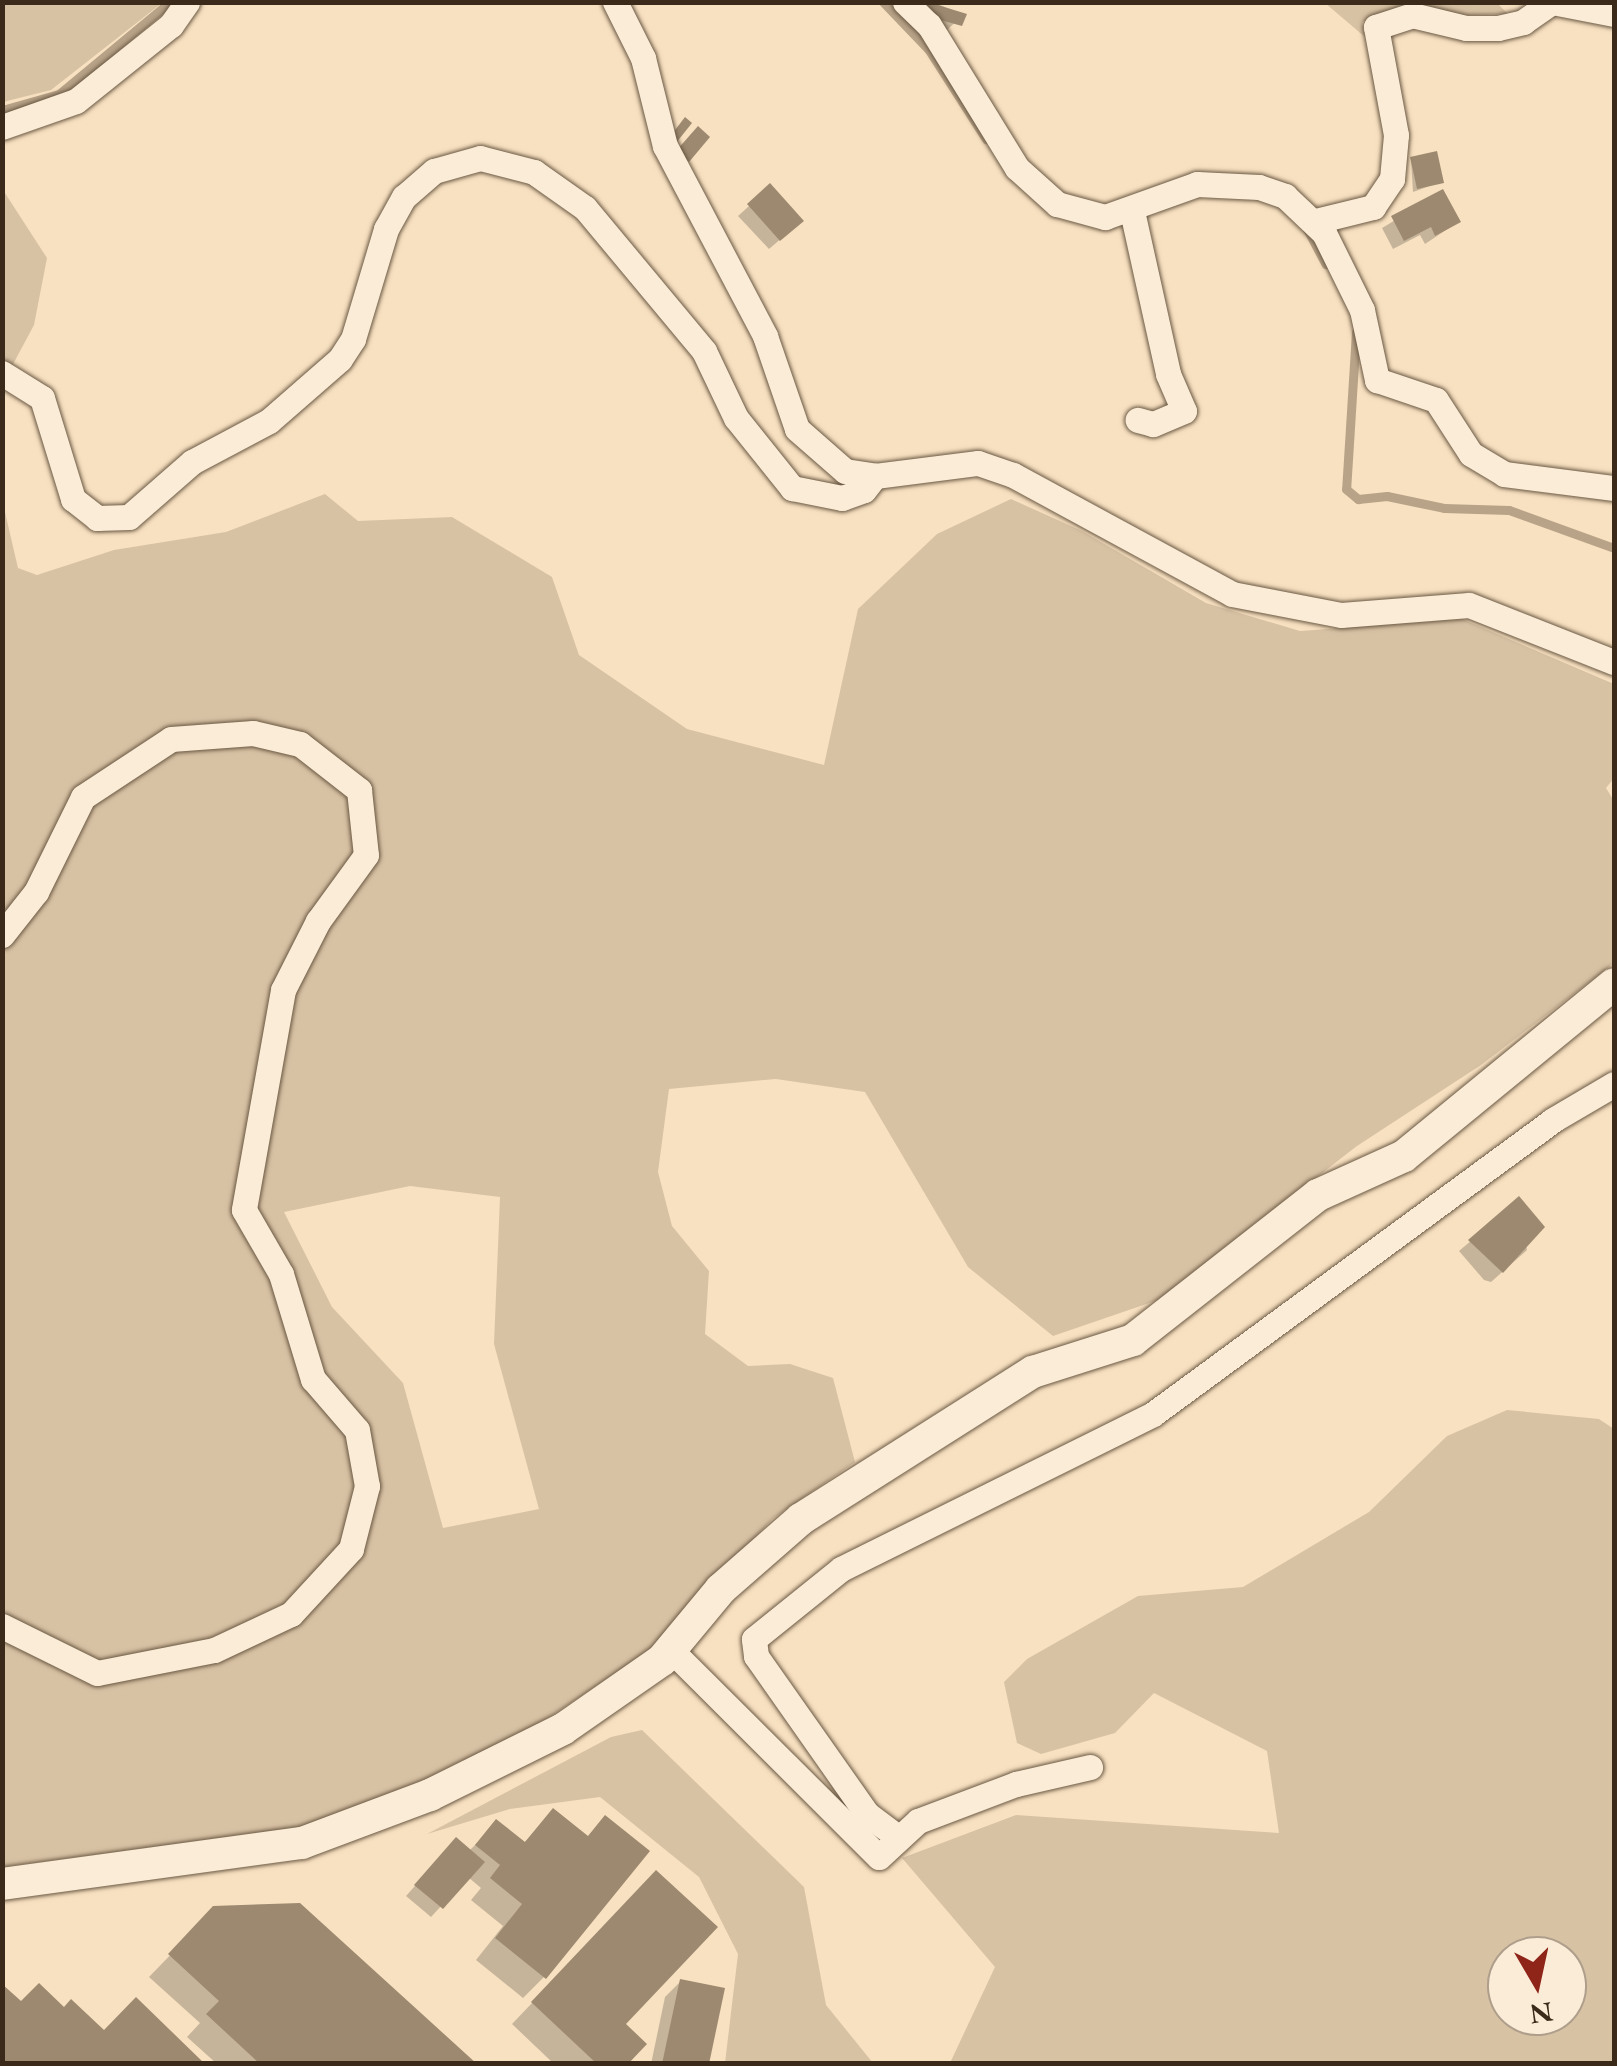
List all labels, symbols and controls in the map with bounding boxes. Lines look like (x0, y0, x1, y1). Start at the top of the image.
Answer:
north arrow (1487, 1936, 1587, 2036)
text: N (1527, 1994, 1555, 2033)

